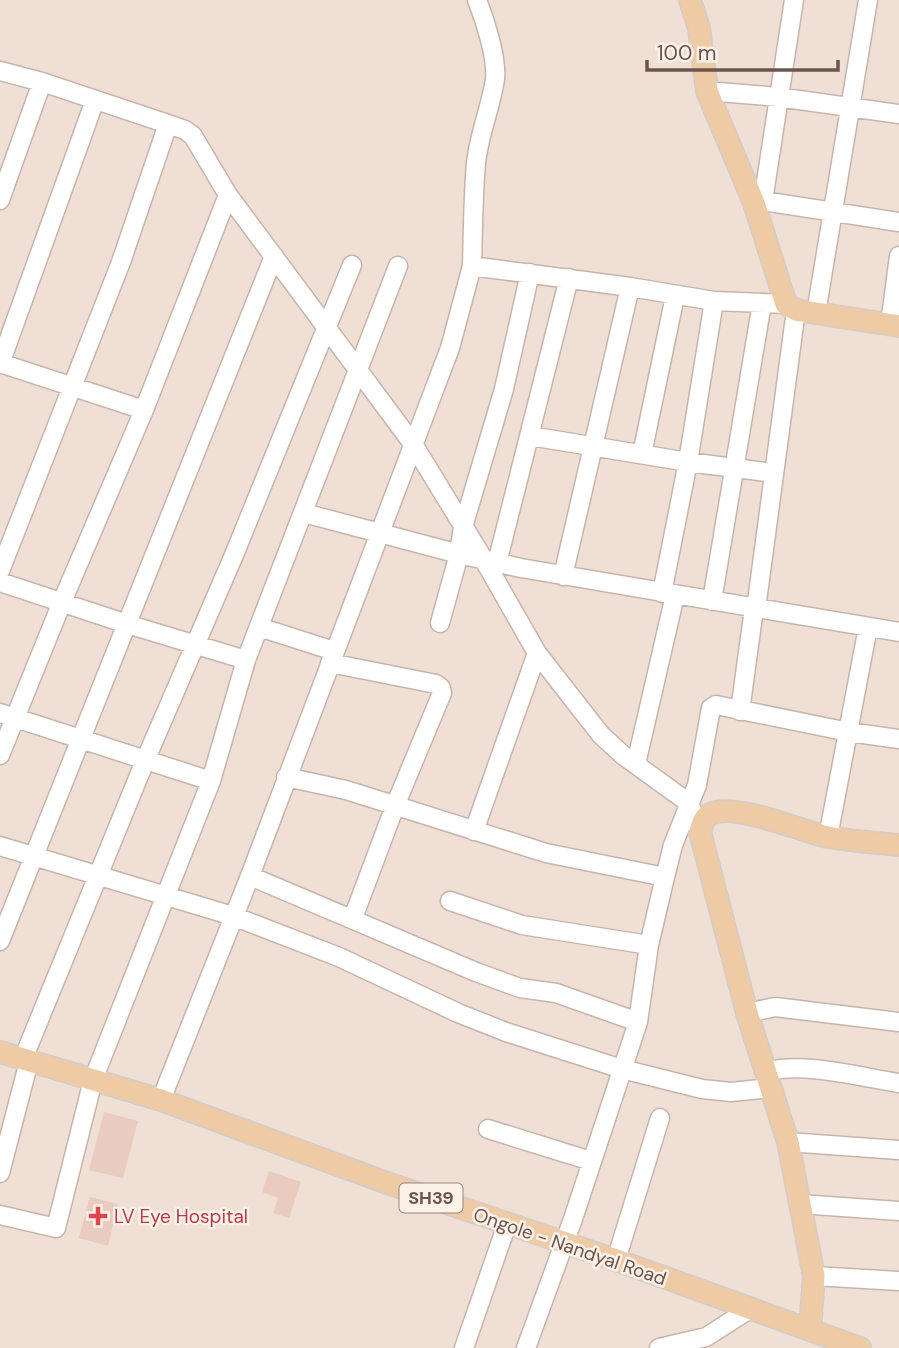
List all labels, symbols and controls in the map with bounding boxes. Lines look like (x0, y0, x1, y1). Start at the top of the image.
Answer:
scale bar (647, 28, 838, 72)
text: 100 m (657, 39, 717, 67)
road number: SH39 (400, 1184, 462, 1212)
street label: Ongole - Nandyal Road (470, 1202, 670, 1291)
place label: LV Eye Hospital (114, 1204, 248, 1229)
marker: LV Eye Hospital (88, 1206, 108, 1226)

